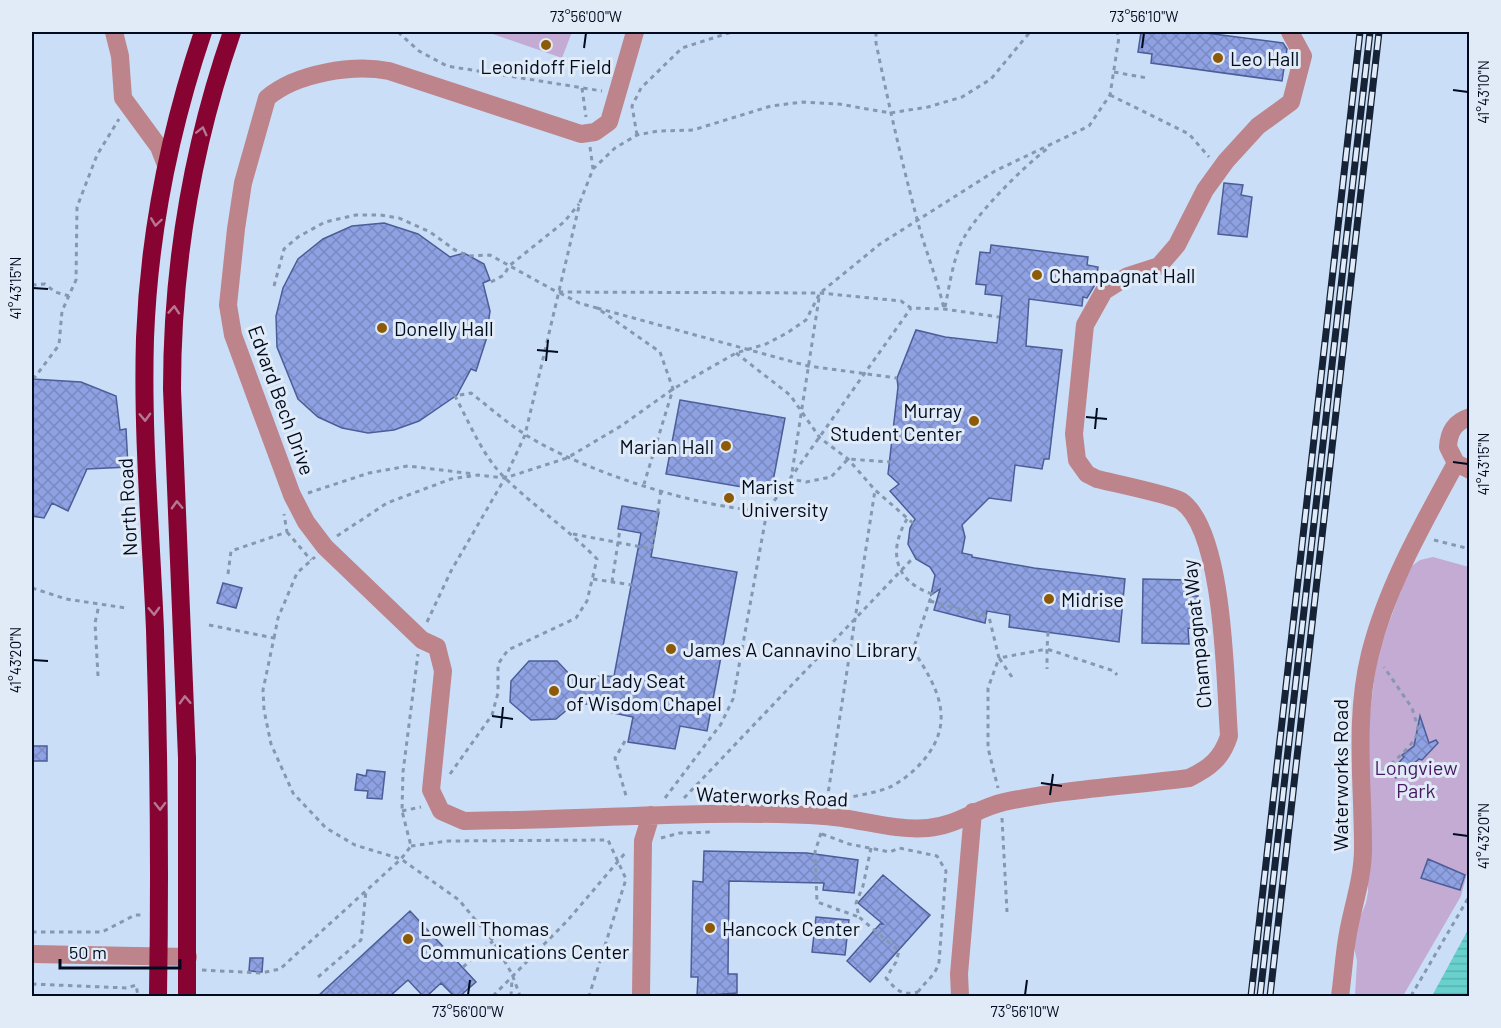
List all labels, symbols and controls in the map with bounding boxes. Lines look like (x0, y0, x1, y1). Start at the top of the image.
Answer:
text: 73°56'00"W (550, 7, 622, 25)
text: 73°56'10"W (1110, 7, 1178, 25)
marker: Leonidoff Field (539, 38, 553, 52)
place label: Leo Hall (1230, 46, 1299, 70)
marker: Leo Hall (1211, 51, 1225, 65)
place label: Leonidoff Field (480, 54, 612, 78)
text: 41°43'10"N (1474, 60, 1492, 124)
one-way arrow (195, 127, 208, 137)
one-way arrow (151, 218, 163, 227)
text: 41°43'15"N (6, 257, 24, 319)
place label: Champagnat Hall (1049, 263, 1195, 287)
marker: Champagnat Hall (1030, 268, 1044, 282)
one-way arrow (168, 306, 181, 315)
place label: Donelly Hall (394, 316, 493, 340)
marker: Donelly Hall (375, 321, 389, 335)
street label: Edvard Bech Drive (244, 322, 320, 478)
place label: Murray Student Center (830, 398, 962, 445)
one-way arrow (139, 412, 152, 421)
marker: Murray Student Center (967, 414, 981, 428)
text: 41°43'15"N (1474, 433, 1492, 495)
place label: Marian Hall (620, 434, 714, 458)
marker: Marian Hall (719, 439, 733, 453)
street label: North Road (112, 457, 142, 557)
place label: Marist University (741, 474, 828, 521)
marker: Marist University (722, 491, 736, 505)
one-way arrow (171, 500, 183, 509)
street label: Champagnat Way (1176, 558, 1216, 710)
place label: Midrise (1061, 587, 1124, 611)
marker: Midrise (1042, 592, 1056, 606)
one-way arrow (148, 607, 161, 616)
text: 41°43'20"N (6, 627, 24, 693)
place label: James A Cannavino Library (683, 637, 917, 661)
marker: James A Cannavino Library (664, 642, 678, 656)
place label: Our Lady Seat of Wisdom Chapel (566, 668, 722, 715)
marker: Our Lady Seat of Wisdom Chapel (547, 684, 561, 698)
one-way arrow (178, 695, 191, 704)
street label: Waterworks Road (1328, 699, 1352, 851)
park label: Longview Park (1374, 755, 1458, 802)
street label: Waterworks Road (695, 781, 849, 811)
one-way arrow (154, 802, 166, 811)
text: 41°43'20"N (1474, 803, 1492, 869)
place label: Lowell Thomas Communications Center (420, 916, 629, 963)
place label: Hancock Center (722, 916, 860, 940)
marker: Hancock Center (703, 921, 717, 935)
scale bar (60, 932, 180, 970)
marker: Lowell Thomas Communications Center (401, 932, 415, 946)
text: 50 m (69, 941, 107, 963)
text: 73°56'00"W (432, 1002, 504, 1020)
text: 73°56'10"W (991, 1002, 1059, 1020)

